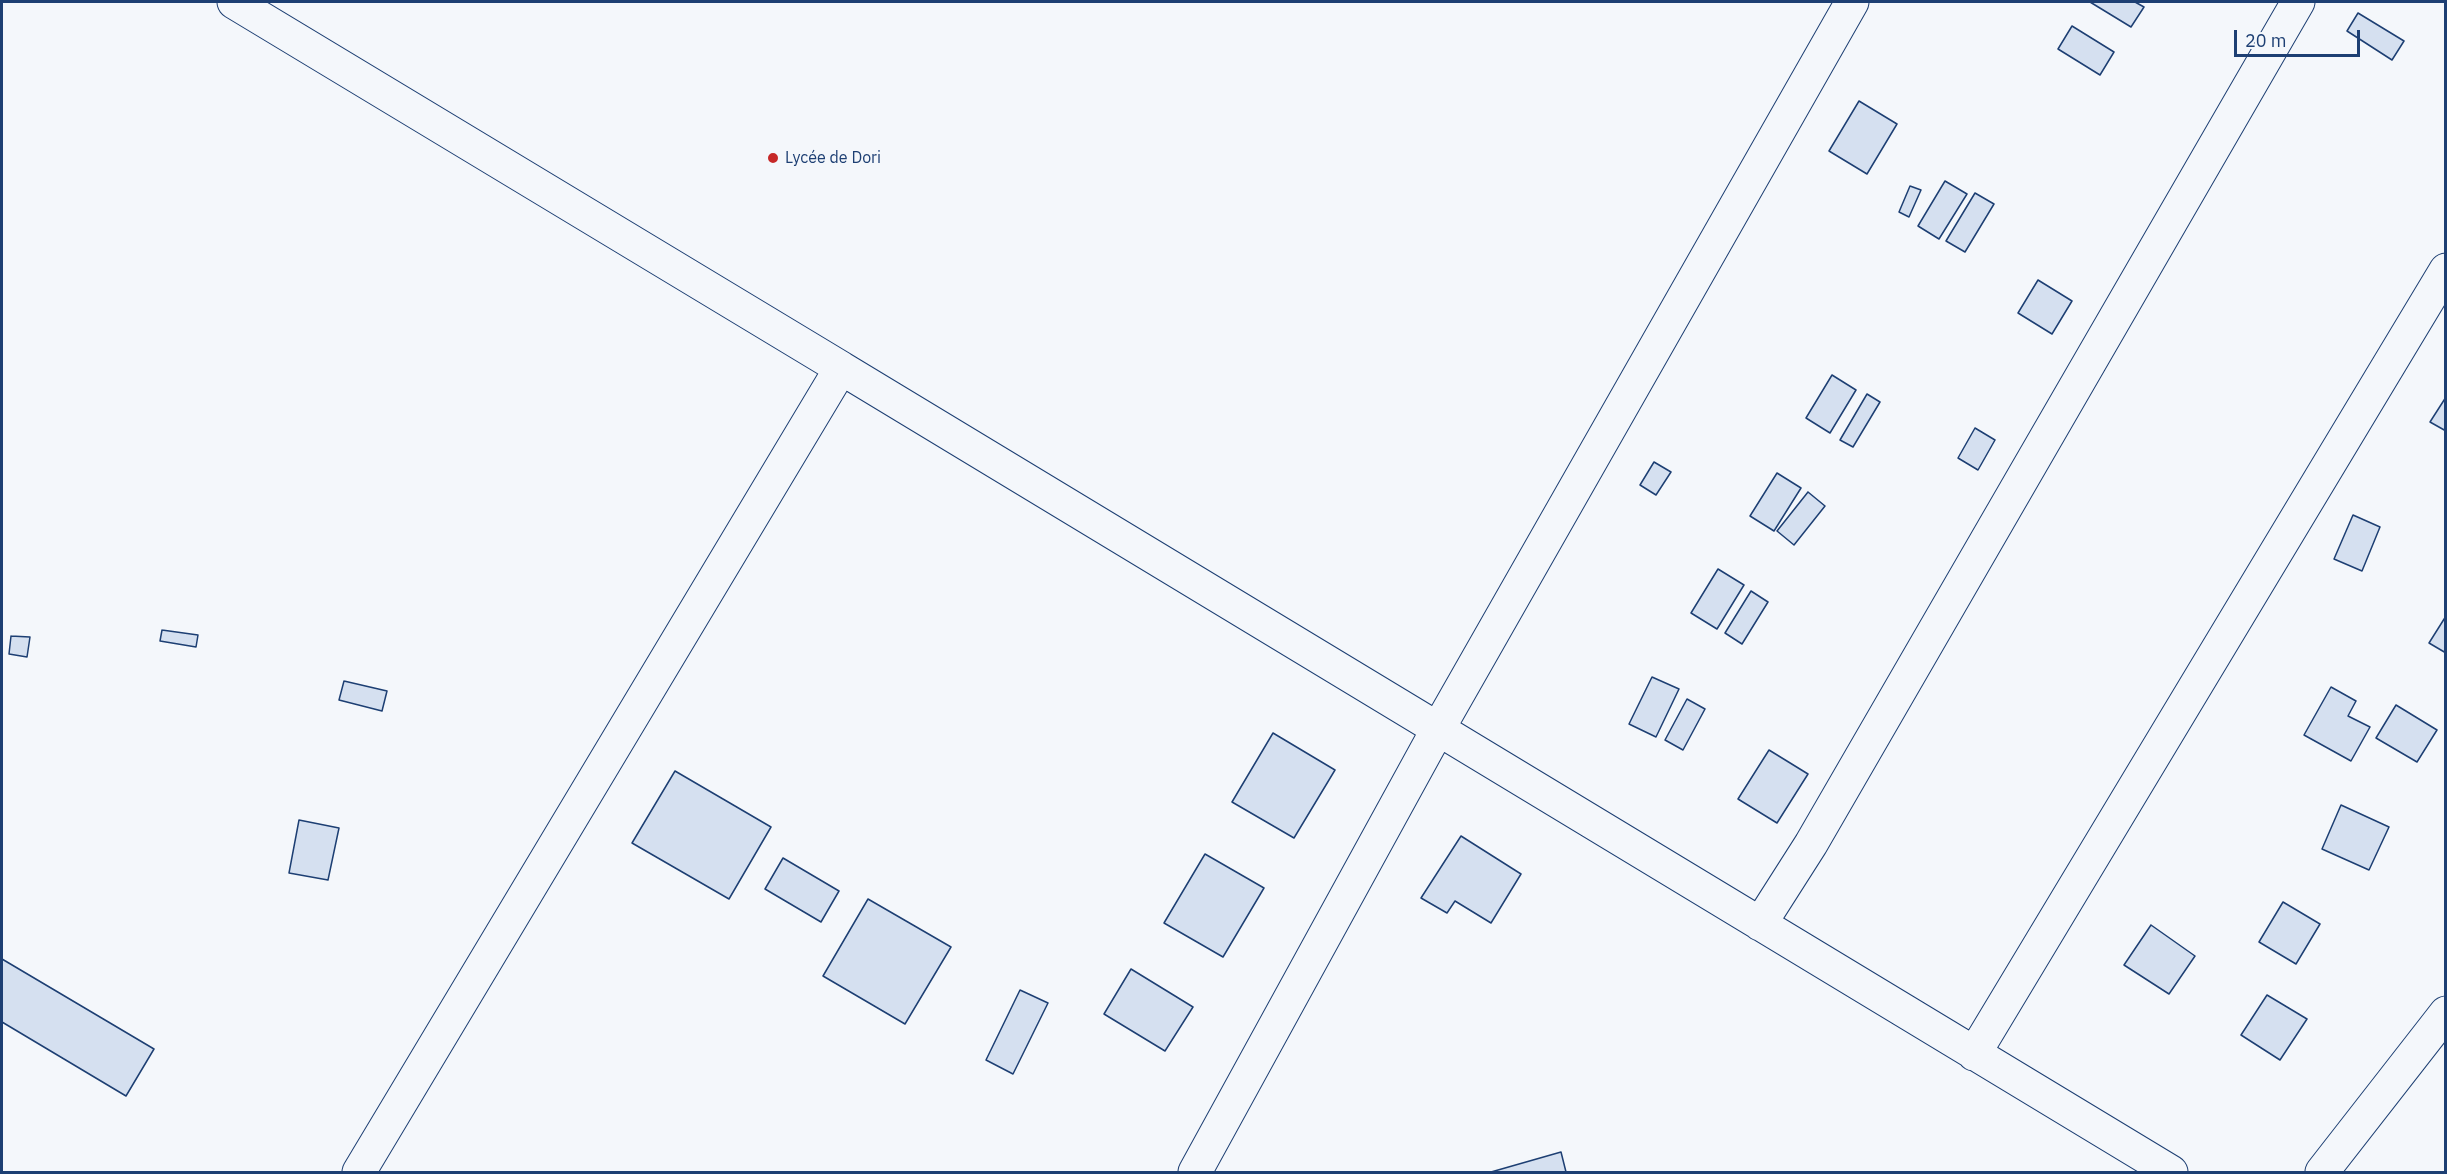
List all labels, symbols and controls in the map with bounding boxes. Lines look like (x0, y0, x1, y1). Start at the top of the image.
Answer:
scale bar (2237, 18, 2363, 56)
text: 20 m (2245, 29, 2287, 52)
place label: Lycée de Dori (785, 148, 881, 168)
marker: Lycée de Dori (766, 151, 780, 165)

